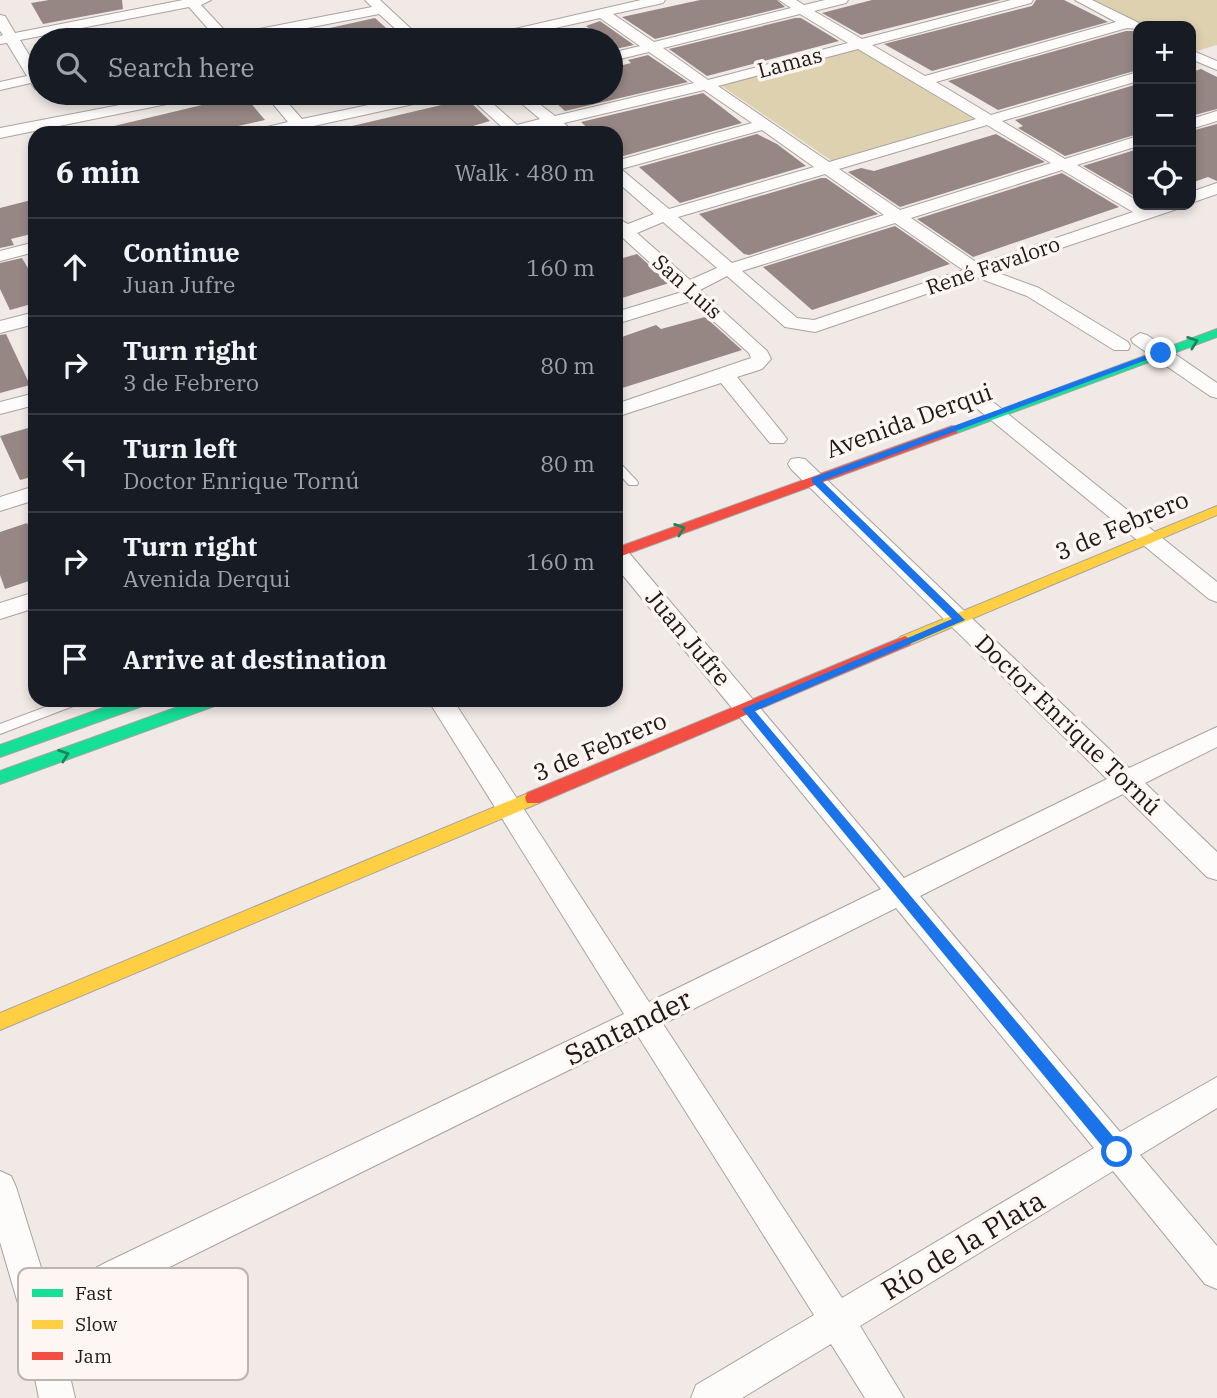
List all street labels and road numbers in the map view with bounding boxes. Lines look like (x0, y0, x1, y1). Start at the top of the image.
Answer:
street label: Lamas (754, 40, 825, 84)
street label: René Favaloro (922, 229, 1063, 301)
street label: San Luis (647, 248, 728, 325)
street label: Avenida Derqui (821, 375, 996, 465)
street label: 3 de Febrero (1050, 483, 1193, 568)
street label: Juan Jufre (639, 582, 739, 693)
street label: Doctor Enrique Tornú (969, 627, 1169, 822)
street label: 3 de Febrero (528, 704, 671, 789)
street label: Santander (558, 980, 698, 1073)
street label: Río de la Plata (874, 1181, 1051, 1308)

